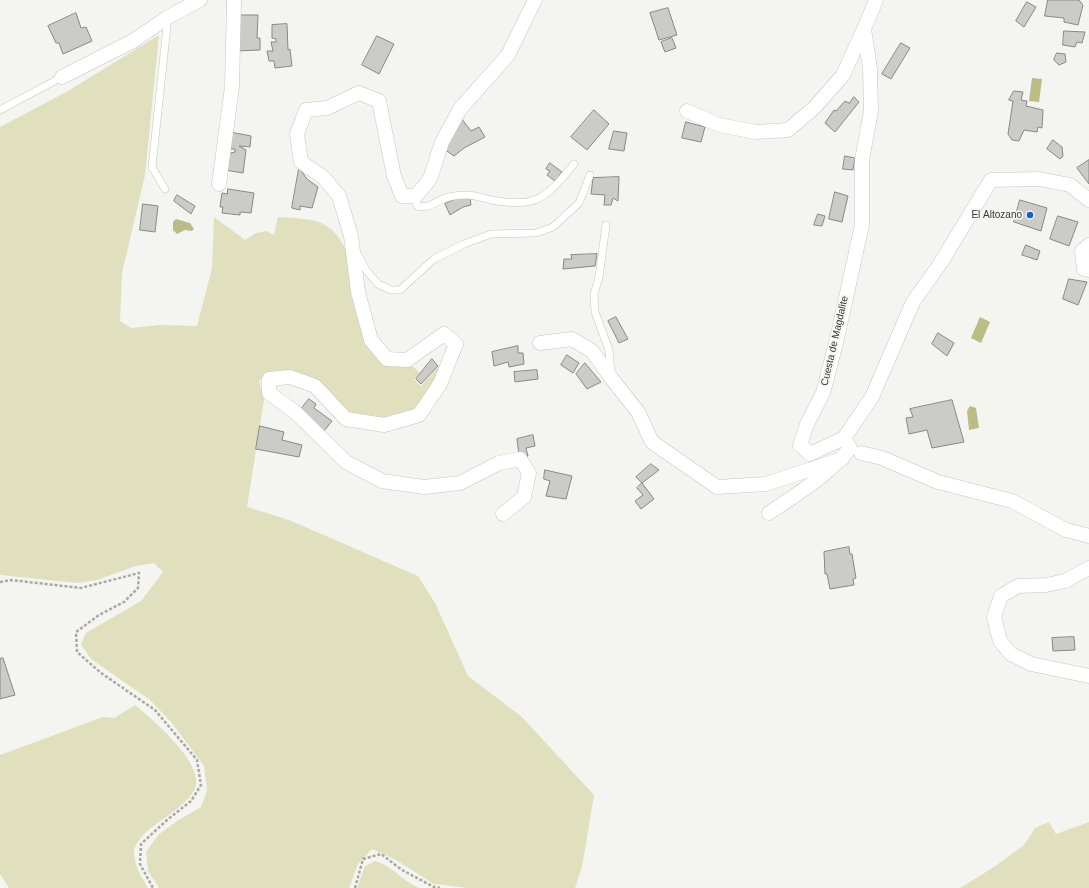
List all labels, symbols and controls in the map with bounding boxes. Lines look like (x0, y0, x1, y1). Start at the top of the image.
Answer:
place label: El Altozano (971, 209, 1022, 221)
marker: El Altozano (1025, 210, 1035, 220)
street label: Cuesta de Magdalite (819, 295, 851, 387)

